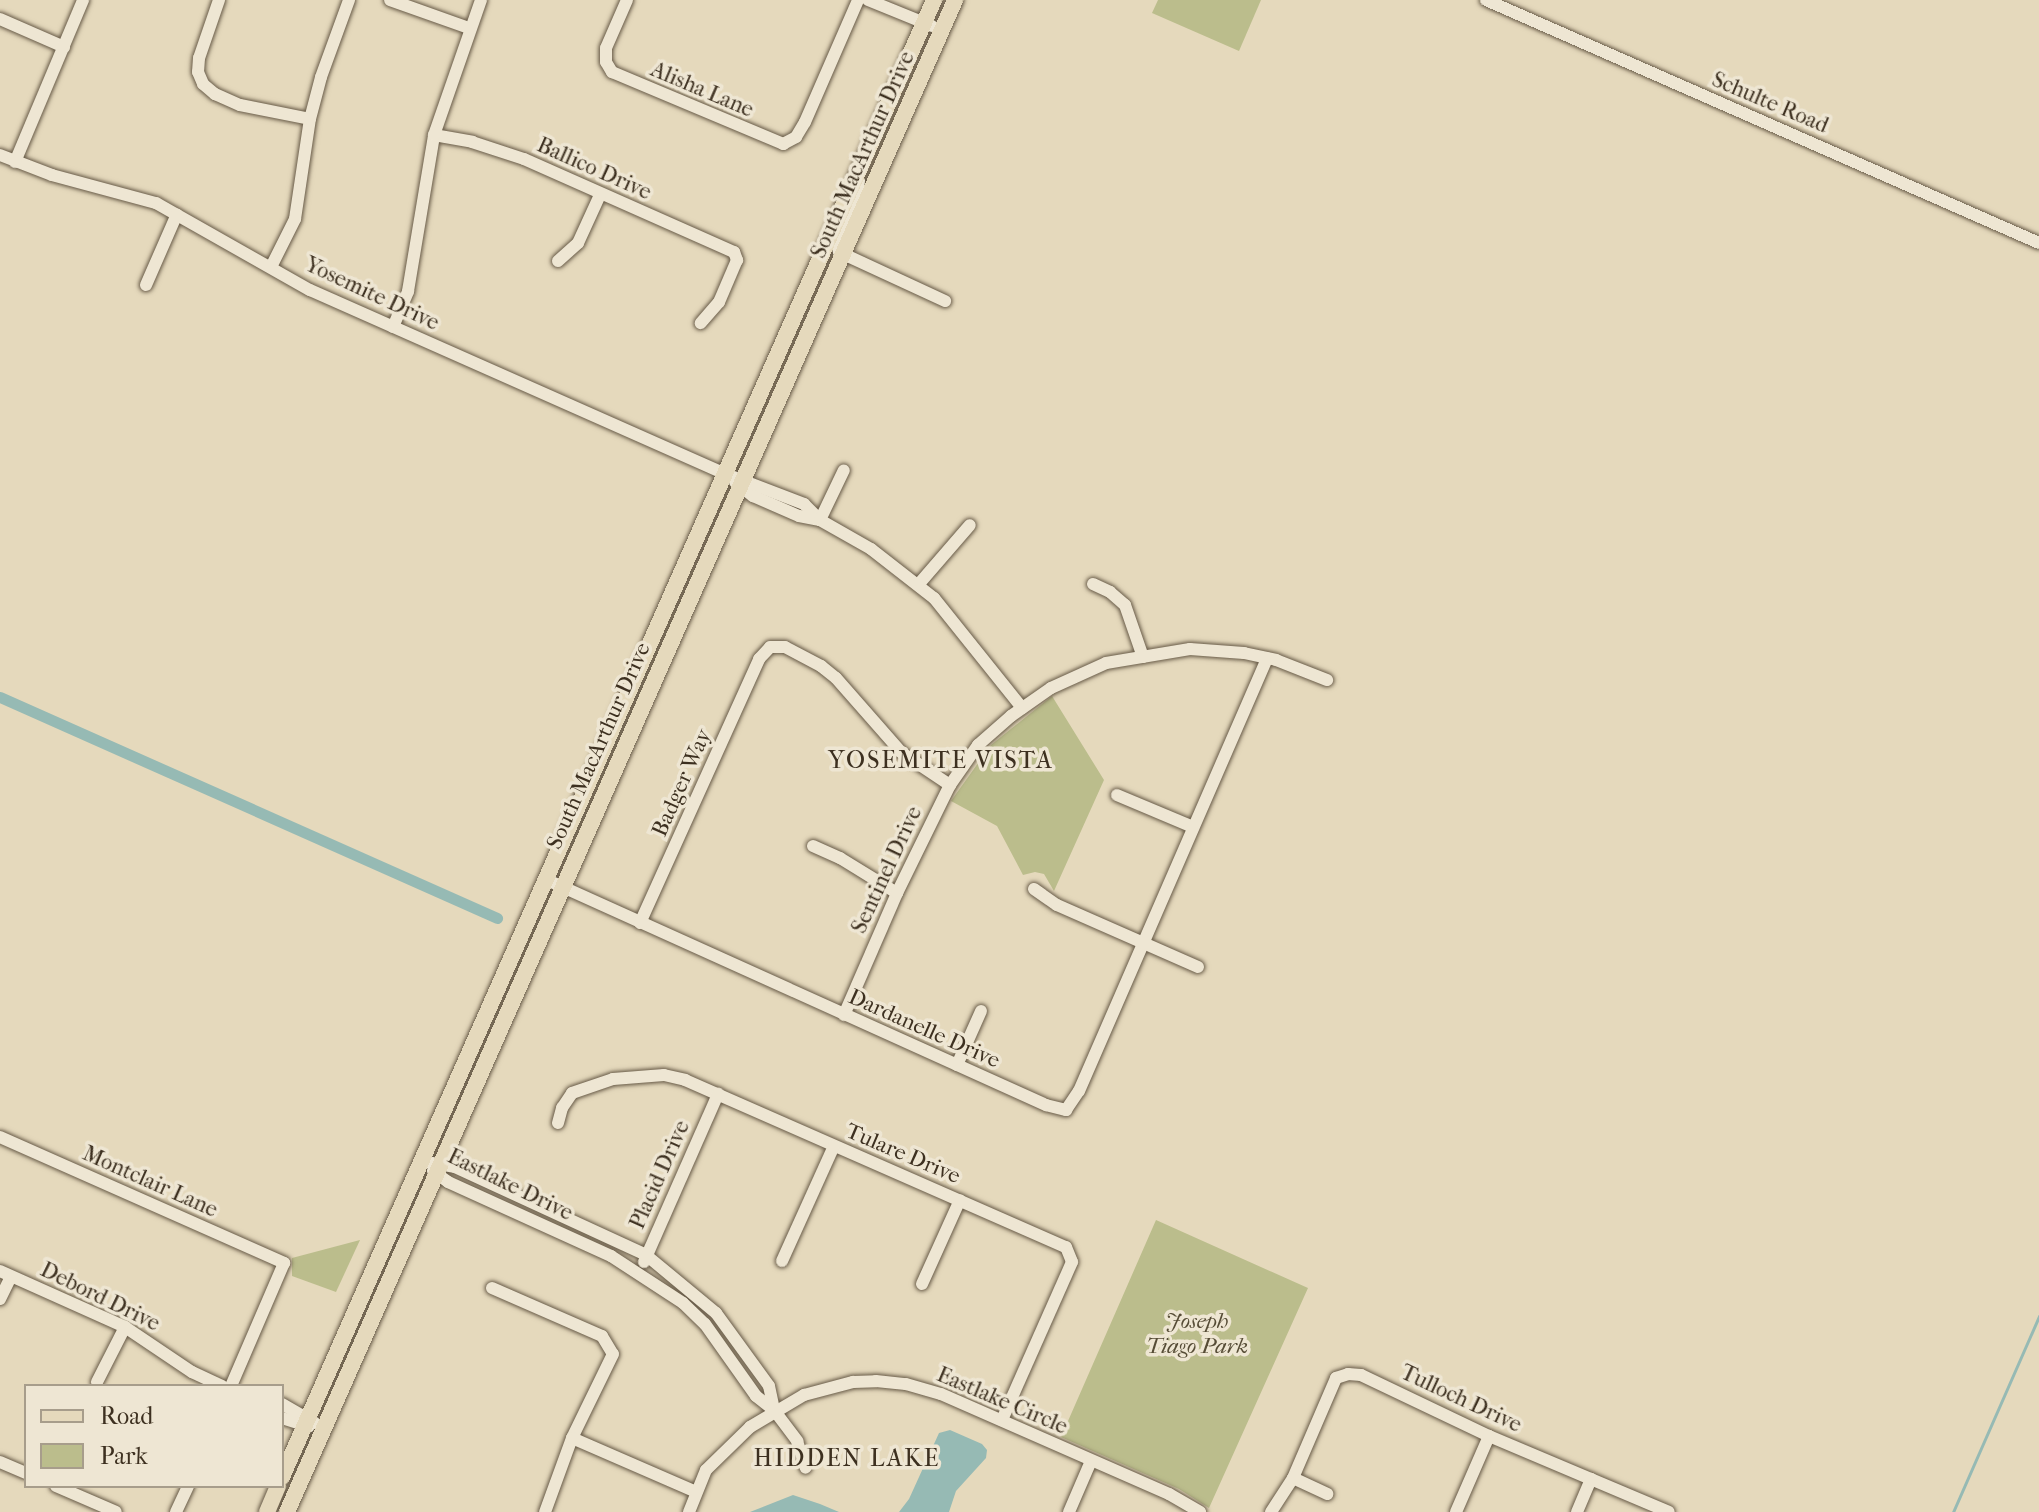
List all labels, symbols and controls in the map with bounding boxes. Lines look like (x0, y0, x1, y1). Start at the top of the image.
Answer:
street label: South MacArthur Drive (805, 48, 921, 262)
street label: Alisha Lane (647, 57, 757, 123)
street label: Schulte Road (1708, 67, 1832, 139)
street label: Ballico Drive (533, 132, 655, 206)
street label: Yosemite Drive (301, 251, 443, 337)
street label: South MacArthur Drive (541, 639, 657, 853)
street label: Badger Way (647, 725, 717, 841)
district label: YOSEMITE VISTA (828, 747, 1054, 775)
street label: Sentinel Drive (846, 802, 928, 938)
street label: Dardanelle Drive (844, 984, 1004, 1074)
street label: Placid Drive (624, 1117, 696, 1233)
street label: Tulare Drive (842, 1118, 964, 1190)
street label: Montclair Lane (78, 1140, 222, 1224)
street label: Eastlake Drive (443, 1143, 577, 1227)
street label: Debord Drive (36, 1257, 164, 1337)
park label: Joseph Tiago Park (1146, 1308, 1248, 1360)
street label: Tulloch Drive (1396, 1359, 1526, 1439)
street label: Eastlake Circle (933, 1362, 1071, 1440)
legend (24, 1384, 284, 1488)
text: Road (100, 1402, 153, 1430)
text: Park (100, 1442, 148, 1470)
district label: HIDDEN LAKE (754, 1445, 940, 1473)

